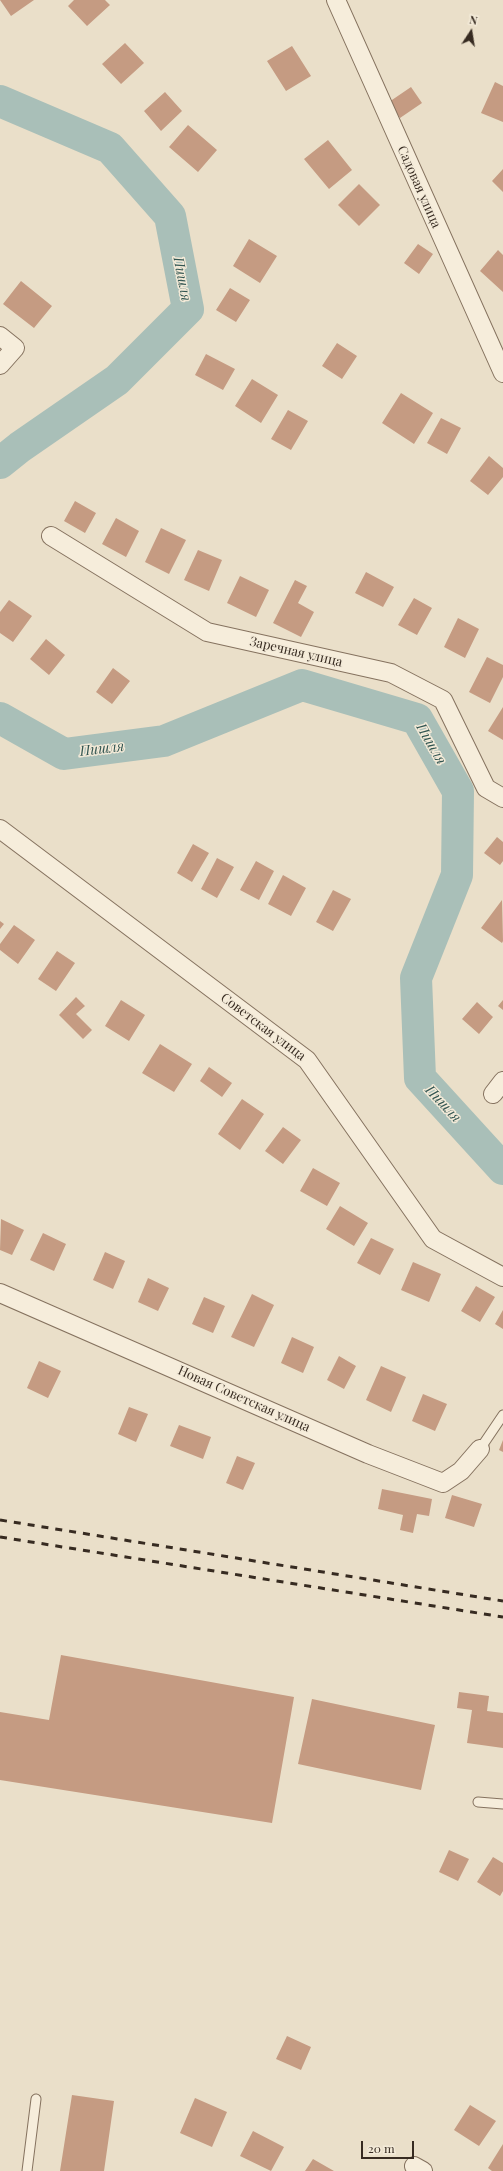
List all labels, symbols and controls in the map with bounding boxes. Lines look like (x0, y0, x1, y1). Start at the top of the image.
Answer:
north arrow (451, 12, 491, 52)
text: N (468, 12, 479, 28)
street label: Садовая улица (394, 144, 444, 230)
water label: Пишля (169, 255, 195, 303)
street label: Заречная улица (248, 634, 344, 670)
water label: Пишля (413, 720, 449, 768)
water label: Пишля (79, 738, 125, 760)
street label: Советская улица (217, 990, 309, 1064)
water label: Пишля (422, 1082, 464, 1126)
street label: Новая Советская улица (176, 1363, 312, 1435)
scale bar (363, 2133, 416, 2159)
text: 20 m (368, 2140, 395, 2156)

